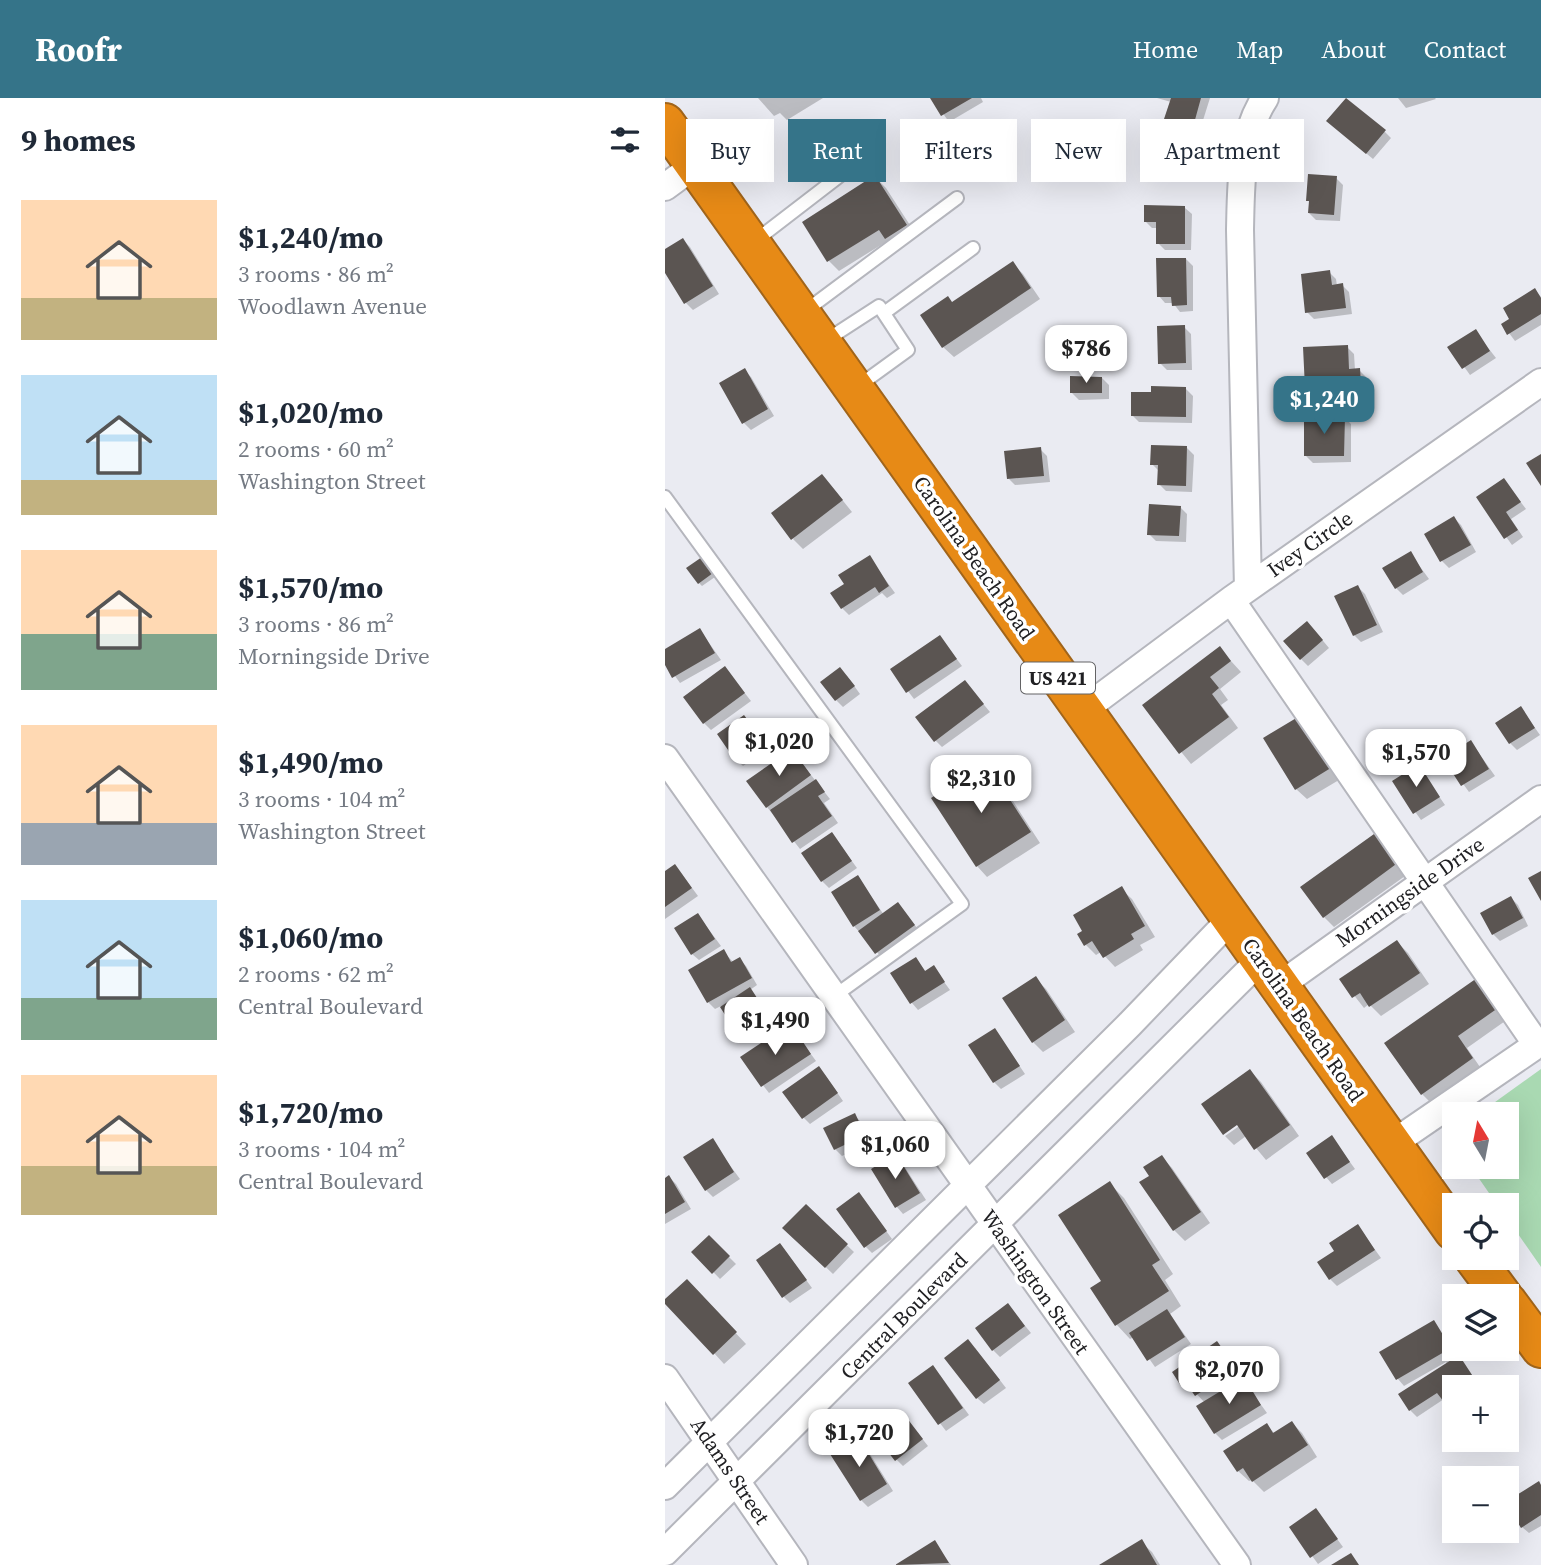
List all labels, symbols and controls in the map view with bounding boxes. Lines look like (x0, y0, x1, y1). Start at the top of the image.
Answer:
text: Roofr (35, 27, 122, 72)
text: Home (1133, 33, 1198, 66)
text: Map (1236, 33, 1283, 66)
text: About (1321, 33, 1386, 66)
text: Contact (1424, 33, 1506, 66)
chip: Buy (686, 119, 774, 182)
chip: Rent (788, 119, 886, 182)
chip: Filters (900, 119, 1017, 182)
chip: New (1031, 119, 1126, 182)
chip: Apartment (1140, 119, 1304, 182)
text: 9 homes (21, 120, 136, 161)
icon: filters (606, 121, 644, 159)
text: $1,240/mo (238, 217, 383, 258)
icon: home (77, 228, 161, 312)
text: 3 rooms · 86 m² (238, 258, 394, 290)
text: Woodlawn Avenue (238, 290, 427, 322)
pin: $786 (1045, 326, 1127, 385)
text: $786 (1061, 332, 1111, 364)
pin: $1,240 (1267, 376, 1381, 436)
text: $1,240 (1289, 383, 1359, 415)
text: $1,020/mo (238, 392, 383, 433)
icon: home (77, 403, 161, 487)
text: 2 rooms · 60 m² (238, 433, 394, 465)
text: Washington Street (238, 465, 425, 497)
street label: Carolina Beach Road (907, 470, 1042, 646)
street label: Ivey Circle (1261, 503, 1358, 584)
text: $1,570/mo (238, 567, 383, 608)
icon: home (77, 578, 161, 662)
text: 3 rooms · 86 m² (238, 608, 394, 640)
text: Morningside Drive (238, 640, 430, 672)
road number: US 421 (1021, 663, 1095, 694)
pin: $1,020 (722, 718, 836, 778)
text: $1,020 (744, 725, 814, 757)
pin: $1,570 (1359, 730, 1473, 789)
text: $1,570 (1381, 736, 1451, 768)
text: $1,490/mo (238, 742, 383, 783)
icon: home (77, 753, 161, 837)
pin: $2,310 (924, 756, 1038, 815)
text: $2,310 (946, 762, 1016, 794)
text: 3 rooms · 104 m² (238, 783, 405, 815)
text: Washington Street (238, 815, 425, 847)
street label: Morningside Drive (1330, 830, 1490, 954)
text: $1,060/mo (238, 917, 383, 958)
icon: home (77, 928, 161, 1012)
street label: Carolina Beach Road (1236, 932, 1371, 1108)
text: 2 rooms · 62 m² (238, 958, 394, 990)
text: Central Boulevard (238, 990, 423, 1022)
pin: $1,490 (718, 998, 832, 1057)
text: $1,490 (740, 1004, 810, 1036)
text: $1,720/mo (238, 1092, 383, 1133)
north arrow (1442, 1102, 1519, 1180)
map controls (1442, 1102, 1519, 1543)
icon: home (77, 1103, 161, 1187)
pin: $1,060 (838, 1122, 952, 1181)
text: $1,060 (860, 1128, 930, 1160)
text: 3 rooms · 104 m² (238, 1133, 405, 1165)
text: Central Boulevard (238, 1165, 423, 1197)
button: locate (1442, 1193, 1519, 1270)
street label: Washington Street (974, 1203, 1096, 1360)
street label: Central Boulevard (834, 1246, 974, 1386)
button: layers (1442, 1284, 1519, 1361)
pin: $2,070 (1172, 1346, 1286, 1406)
text: $2,070 (1194, 1353, 1264, 1385)
button: + (1442, 1375, 1519, 1452)
pin: $1,720 (802, 1410, 916, 1469)
street label: Adams Street (684, 1412, 777, 1530)
text: $1,720 (824, 1416, 894, 1448)
button: − (1442, 1466, 1519, 1543)

